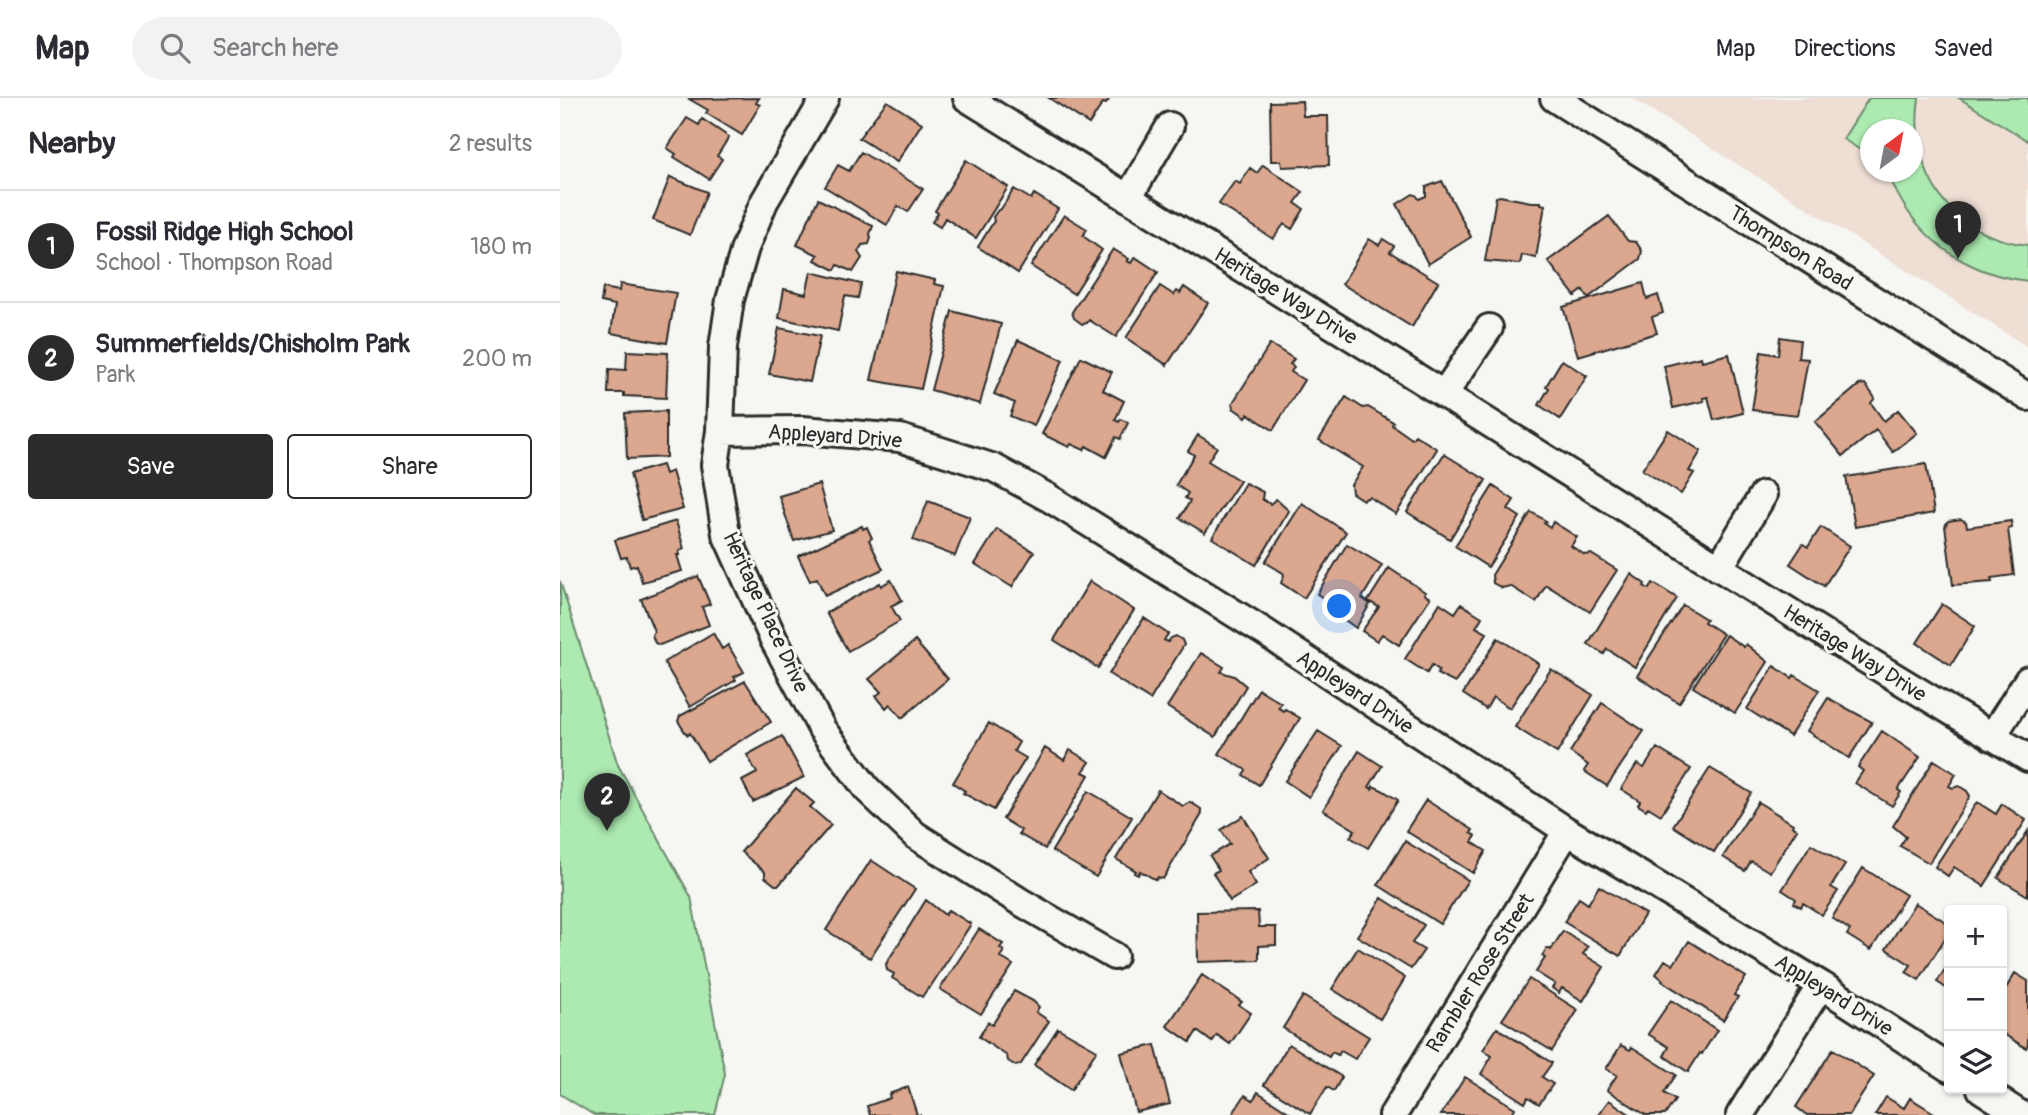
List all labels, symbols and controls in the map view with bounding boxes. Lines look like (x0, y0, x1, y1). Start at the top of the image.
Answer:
search box (132, 17, 622, 80)
text: Map (35, 28, 90, 69)
icon: search (156, 29, 194, 67)
text: Search here (212, 32, 339, 64)
text: Map (1716, 34, 1756, 63)
text: Directions (1794, 34, 1895, 63)
text: Saved (1933, 34, 1993, 63)
north arrow (1860, 119, 1923, 182)
text: Nearby (28, 125, 115, 162)
text: 2 results (449, 129, 532, 158)
street label: Thompson Road (1724, 200, 1858, 297)
pin: 1 (1935, 201, 1981, 259)
text: Fossil Ridge High School (95, 216, 354, 248)
text: 1 (47, 232, 56, 261)
text: 180 m (470, 232, 532, 261)
street label: Heritage Way Drive (1209, 242, 1363, 352)
text: School · Thompson Road (95, 248, 333, 277)
text: Summerfields/Chisholm Park (95, 328, 410, 360)
text: 2 (45, 344, 57, 373)
text: 200 m (462, 344, 532, 373)
text: Park (95, 360, 135, 389)
street label: Appleyard Drive (767, 418, 904, 455)
button: Save (28, 434, 273, 499)
button: Share (287, 434, 532, 499)
street label: Heritage Place Drive (716, 527, 815, 698)
your location (1322, 589, 1356, 623)
street label: Heritage Way Drive (1778, 599, 1932, 709)
street label: Appleyard Drive (1291, 645, 1419, 741)
pin: 2 (584, 773, 630, 831)
street label: Rambler Rose Street (1420, 888, 1541, 1058)
map controls (1944, 905, 2007, 1094)
button: + (1944, 905, 2007, 968)
street label: Appleyard Drive (1770, 948, 1898, 1043)
button: − (1944, 968, 2007, 1031)
button: layers (1944, 1031, 2007, 1094)

